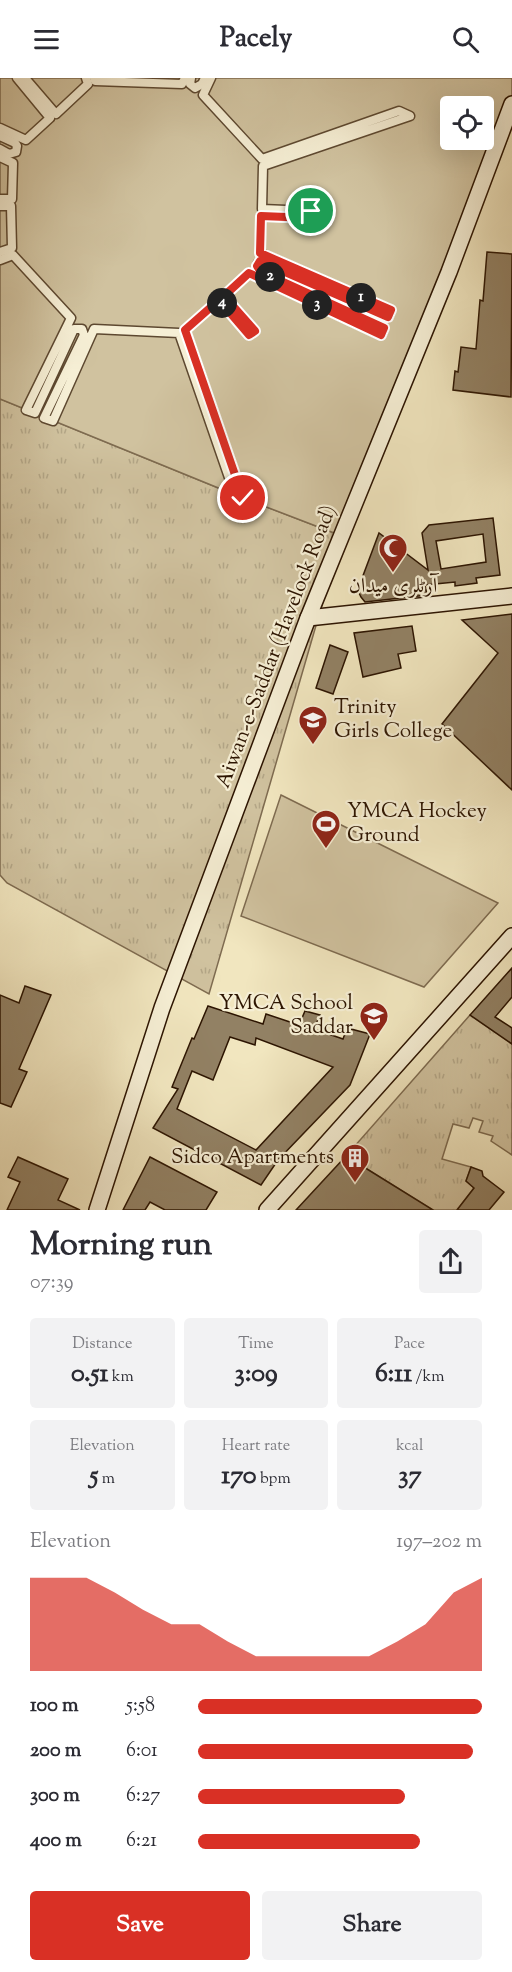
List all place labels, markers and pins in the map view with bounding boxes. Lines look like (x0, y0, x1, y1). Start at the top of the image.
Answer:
pin (285, 185, 336, 236)
pin: 2 (255, 262, 285, 292)
pin: 1 (346, 283, 376, 313)
pin: 4 (207, 288, 237, 318)
pin: 3 (302, 290, 332, 320)
pin (217, 472, 268, 523)
mosque icon: آرٹلری میدان (377, 532, 409, 574)
place label: آرٹلری میدان (349, 572, 440, 602)
place label: Trinity Girls College (334, 693, 452, 747)
school or university icon: Trinity Girls College (297, 704, 329, 746)
place label: YMCA Hockey Ground (347, 797, 487, 851)
sports icon: YMCA Hockey Ground (310, 808, 342, 850)
place label: YMCA School Saddar (219, 989, 353, 1043)
school or university icon: YMCA School Saddar (358, 1000, 390, 1042)
building icon: Sidco Apartments (339, 1142, 371, 1184)
place label: Sidco Apartments (171, 1143, 334, 1173)

